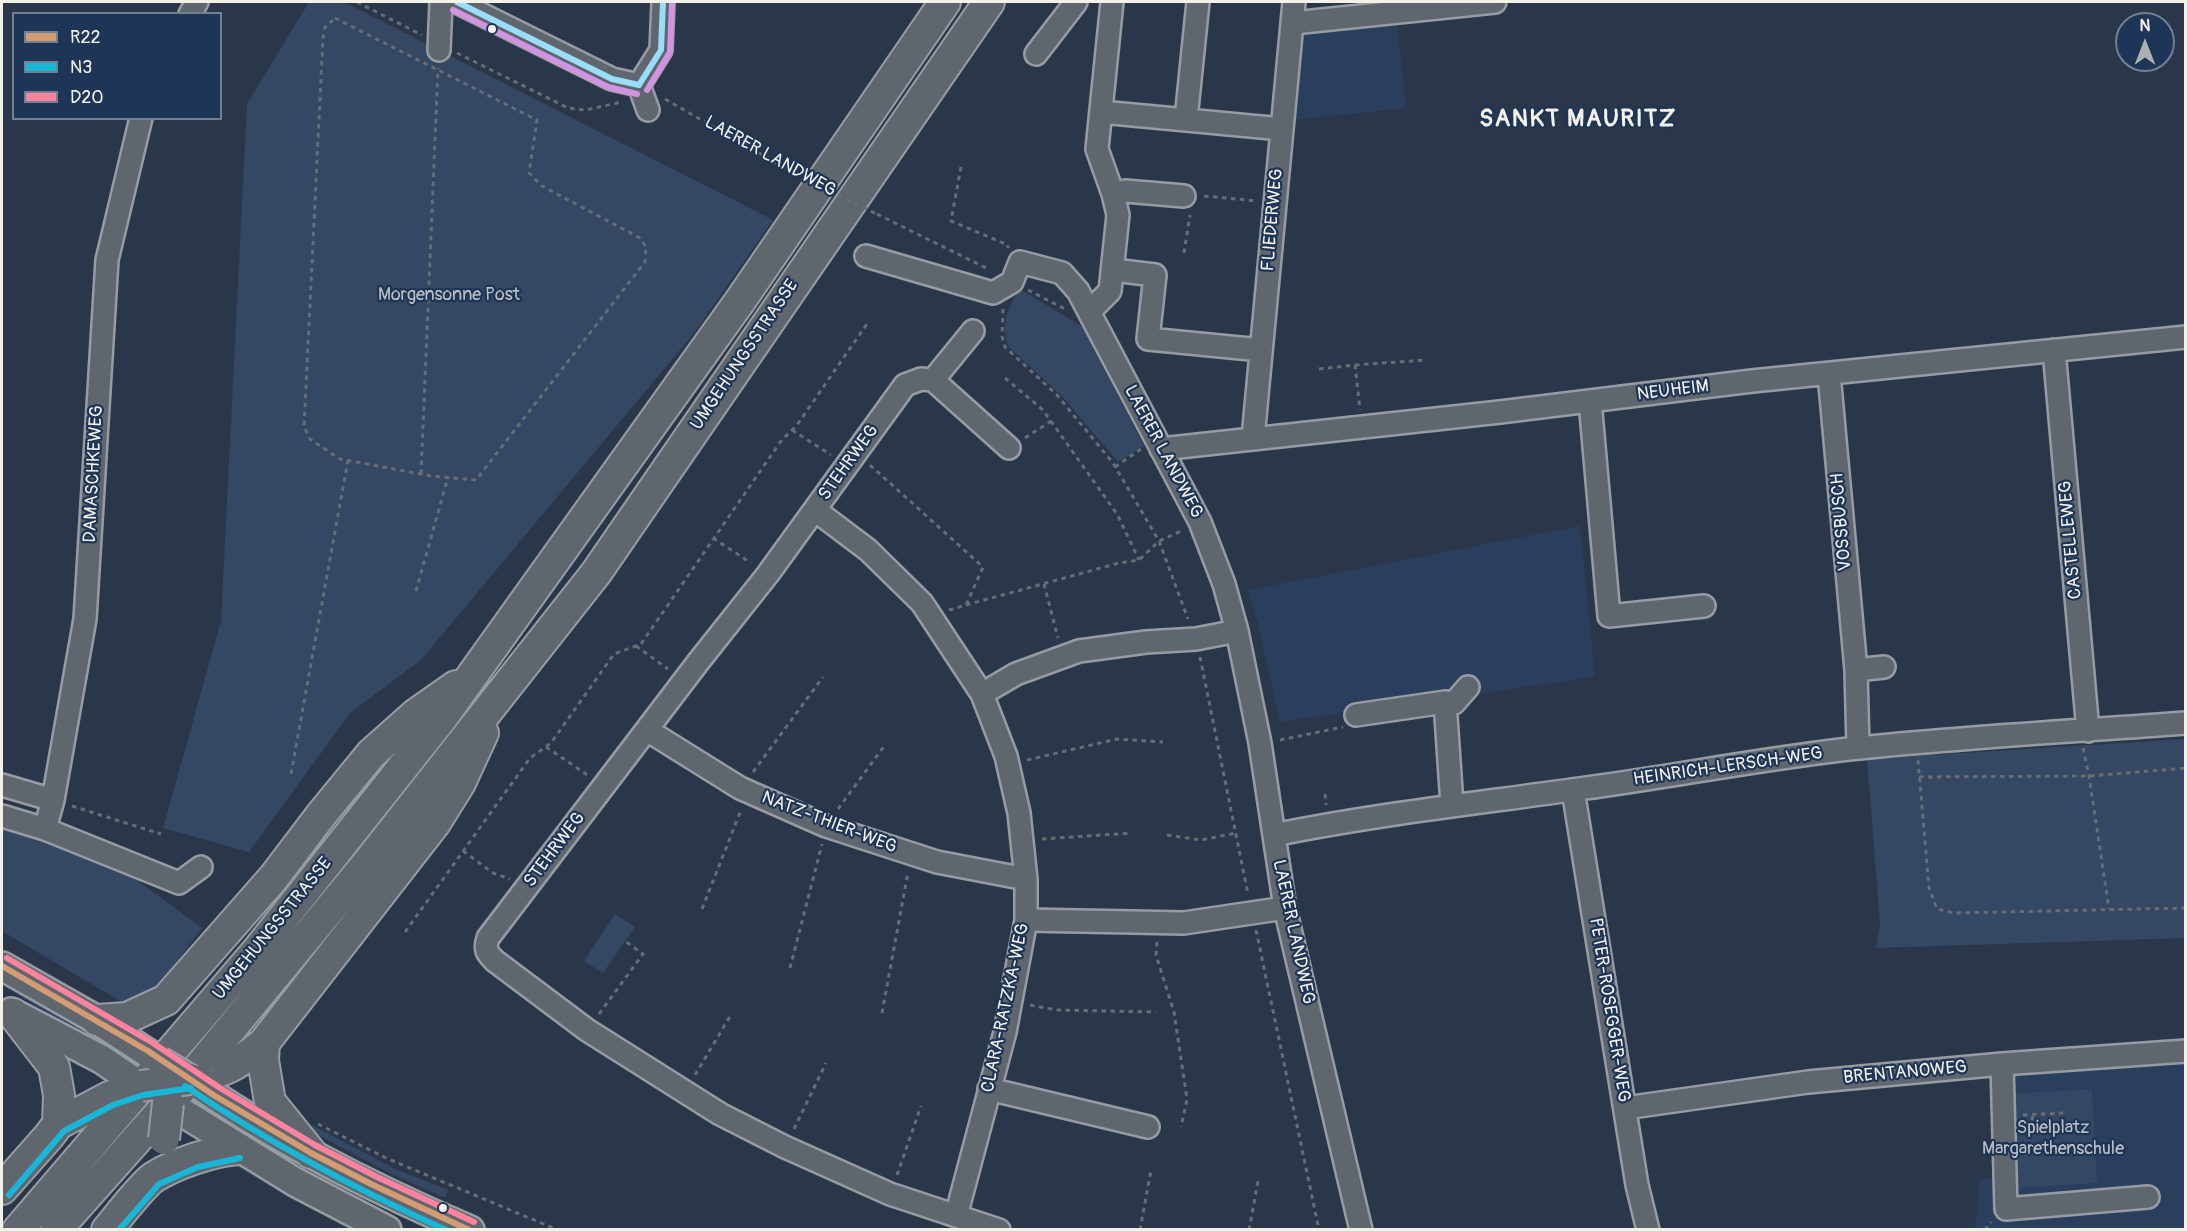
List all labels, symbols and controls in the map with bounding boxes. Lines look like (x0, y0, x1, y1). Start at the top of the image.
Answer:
legend (12, 12, 222, 120)
north arrow (2115, 12, 2175, 72)
text: N (2140, 16, 2150, 36)
unlabelled marker (486, 23, 498, 35)
text: R22 (70, 26, 101, 49)
text: N3 (70, 56, 92, 79)
text: D20 (70, 86, 104, 109)
district label: SANKT MAURITZ (1479, 106, 1677, 134)
street label: LAERER LANDWEG (700, 112, 840, 202)
street label: FLIEDERWEG (1258, 168, 1288, 272)
street label: UMGEHUNGSSTRASSE (687, 276, 803, 434)
park label: Morgensonne Post (378, 284, 520, 306)
street label: NEUHEIM (1636, 376, 1710, 406)
street label: LAERER LANDWEG (1119, 382, 1207, 522)
street label: DAMASCHKEWEG (80, 405, 108, 543)
street label: STEHRWEG (814, 421, 884, 505)
street label: VOSSBUSCH (1827, 472, 1857, 572)
street label: CASTELLEWEG (2055, 480, 2087, 600)
street label: HEINRICH-LERSCH-WEG (1632, 743, 1824, 791)
street label: NATZ-THIER-WEG (758, 787, 900, 859)
street label: STEHRWEG (520, 808, 590, 892)
street label: UMGEHUNGSSTRASSE (209, 853, 337, 1005)
street label: LAERER LANDWEG (1267, 858, 1319, 1006)
street label: PETER-ROSEGGER-WEG (1584, 916, 1634, 1104)
street label: CLARA-RATZKA-WEG (978, 921, 1034, 1095)
street label: BRENTANOWEG (1842, 1057, 1968, 1089)
park label: Spielplatz Margarethenschule (1982, 1117, 2124, 1160)
unlabelled marker (437, 1202, 449, 1214)

